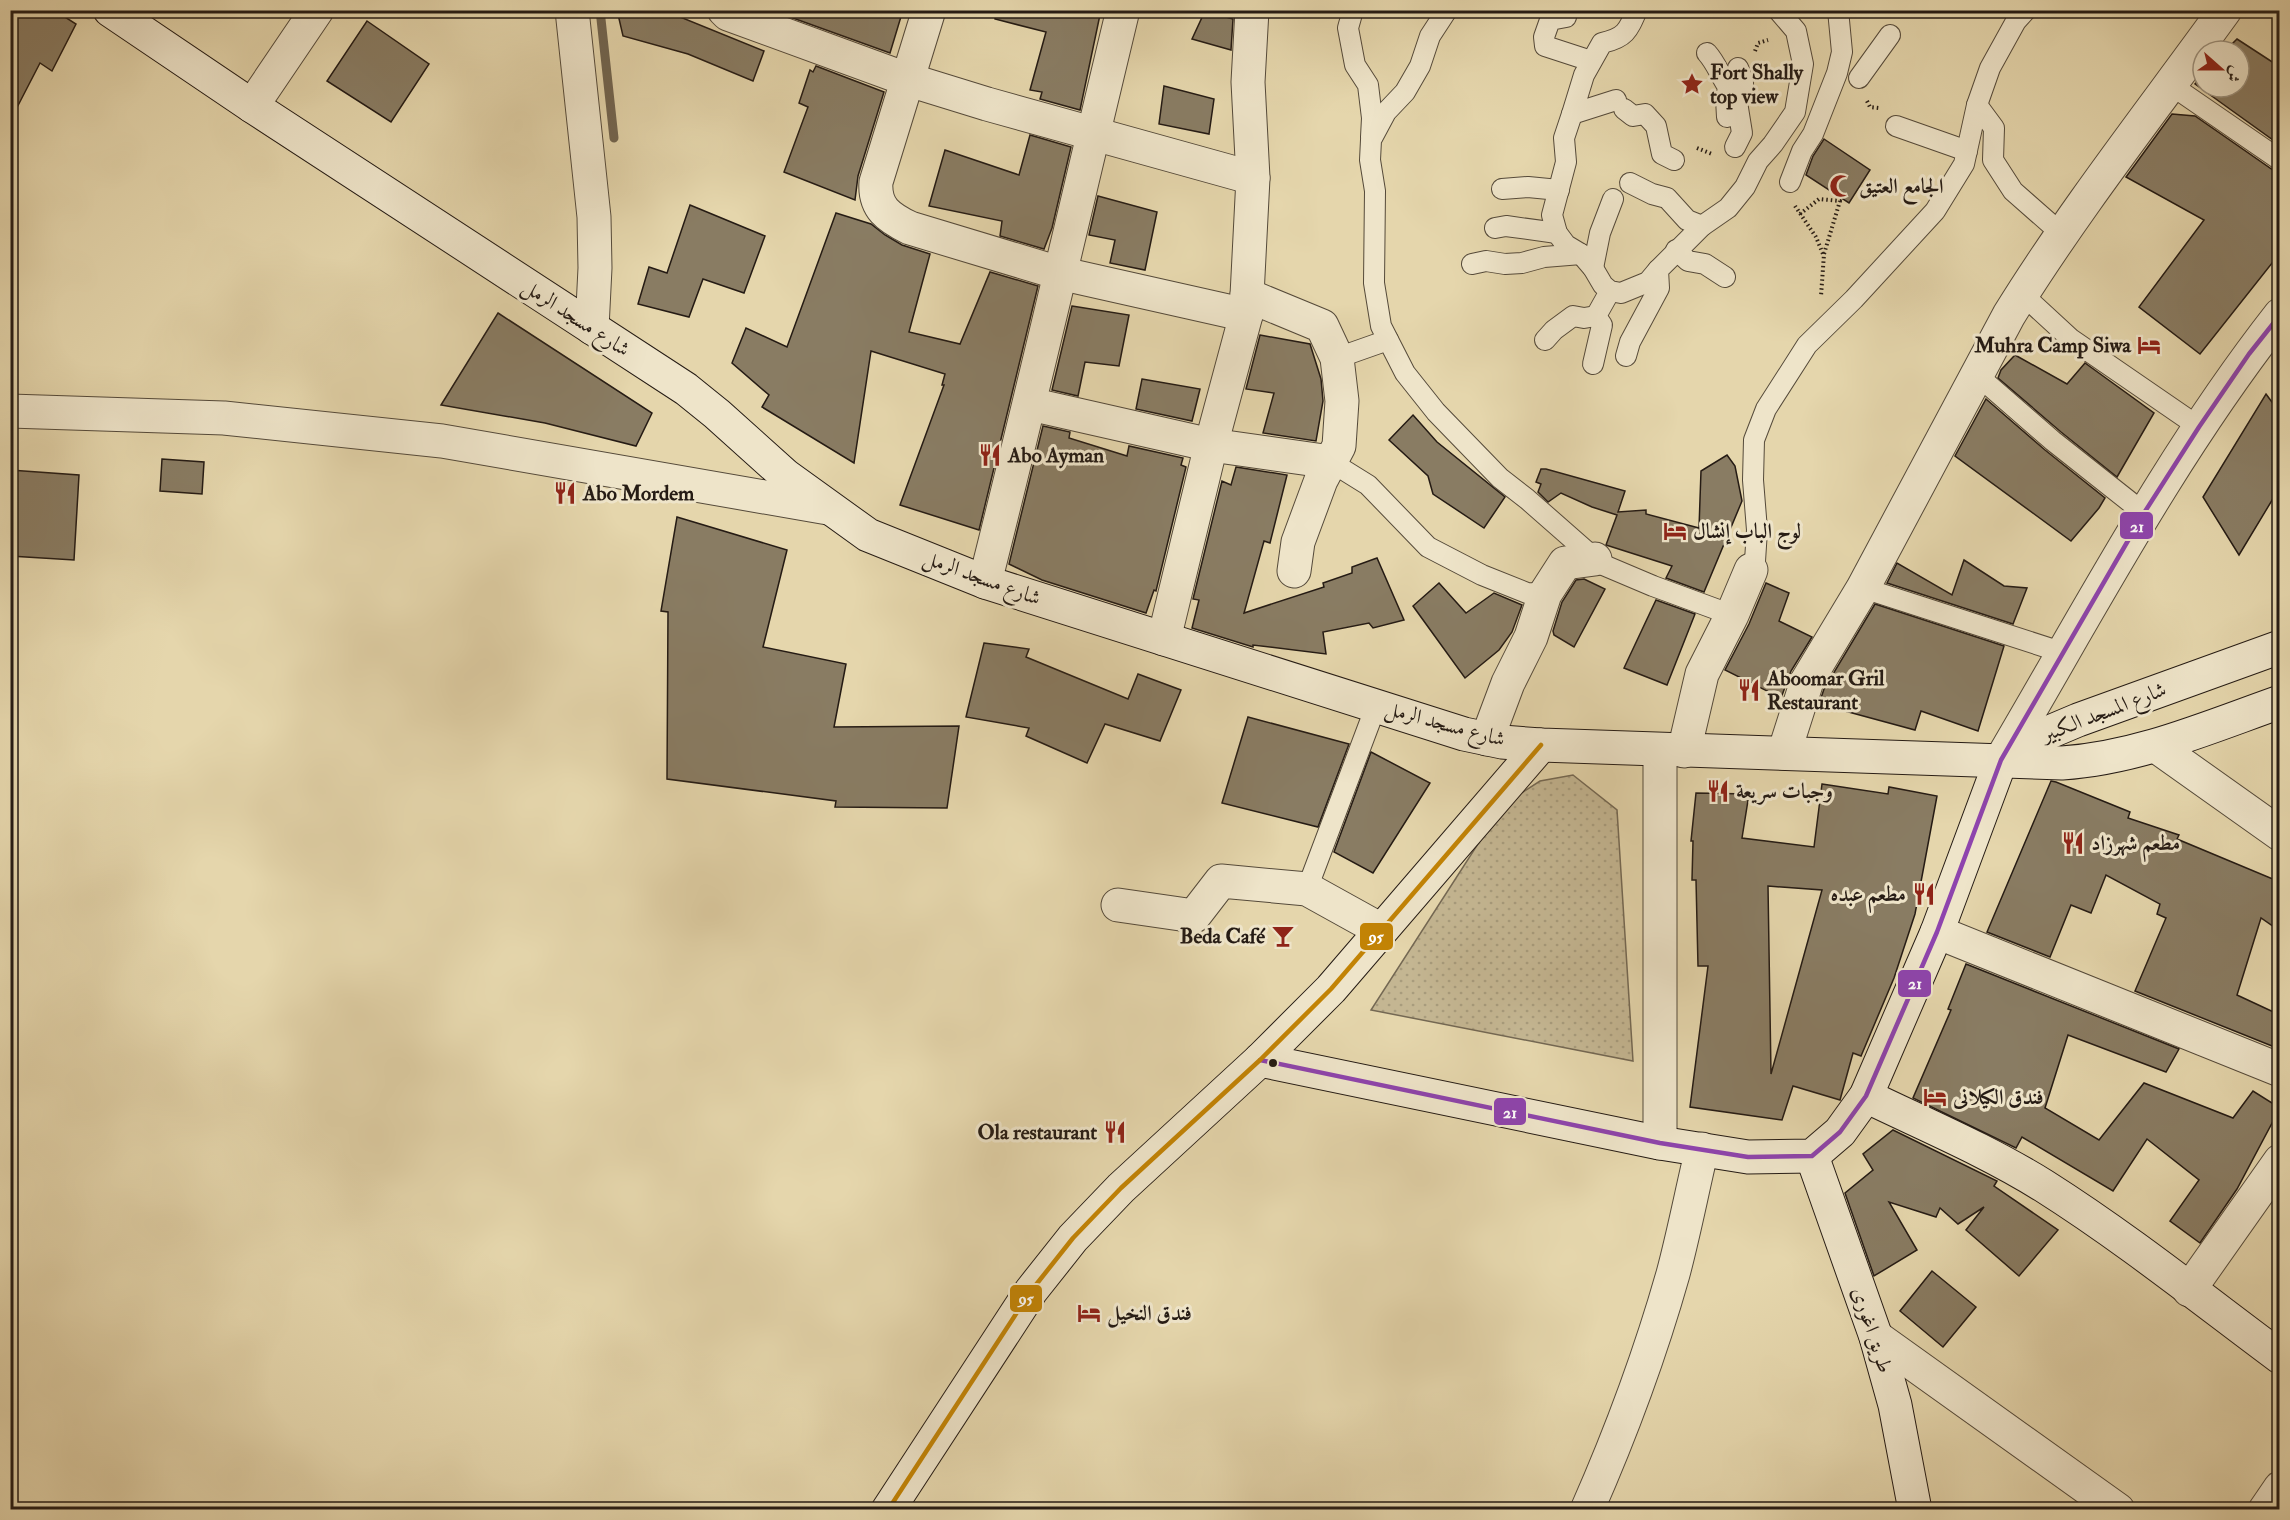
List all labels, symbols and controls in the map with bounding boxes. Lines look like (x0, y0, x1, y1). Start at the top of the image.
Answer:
north arrow (2191, 39, 2251, 99)
place label: Fort Shally top view (1710, 59, 1804, 110)
text: ش (2222, 63, 2246, 85)
place icon: Fort Shally top view (1679, 71, 1705, 97)
mosque icon: الجامع العتيق (1828, 173, 1854, 199)
place label: الجامع العتيق (1859, 173, 1943, 205)
street label: شارع مسجد الرمل (515, 273, 635, 366)
place label: Muhra Camp Siwa (1974, 332, 2132, 359)
hotel icon: Muhra Camp Siwa (2136, 332, 2162, 358)
restaurant icon: Abo Ayman (977, 442, 1003, 468)
place label: Abo Ayman (1007, 442, 1104, 469)
restaurant icon: Abo Mordem (552, 480, 578, 506)
place label: Abo Mordem (582, 480, 695, 507)
line badge: 21 (2119, 511, 2154, 540)
text: 21 (2130, 517, 2144, 537)
hotel icon: لوج الباب إنشال (1662, 518, 1688, 544)
place label: لوج الباب إنشال (1693, 518, 1801, 550)
street label: شارع مسجد الرمل (918, 544, 1045, 616)
place label: Aboomar Gril Restaurant (1766, 665, 1885, 716)
street label: شارع المسجد الكبير (2036, 676, 2172, 753)
restaurant icon: Aboomar Gril Restaurant (1736, 677, 1762, 703)
street label: شارع مسجد الرمل (1381, 695, 1508, 757)
restaurant icon: وجبات سريعة (1705, 778, 1731, 804)
place label: وجبات سريعة (1736, 778, 1833, 805)
restaurant icon: مطعم شهرزاد (2060, 830, 2086, 856)
place label: مطعم شهرزاد (2091, 830, 2180, 862)
place label: مطعم عبده (1830, 881, 1906, 913)
restaurant icon: مطعم عبده (1911, 881, 1937, 907)
line badge: 95 (1359, 922, 1394, 951)
place label: Beda Café (1180, 923, 1266, 950)
bar icon: Beda Café (1270, 923, 1296, 949)
text: 95 (1366, 927, 1385, 947)
line badge: 21 (1897, 969, 1932, 998)
text: 21 (1908, 974, 1922, 994)
unlabelled marker (1267, 1057, 1279, 1069)
hotel icon: فندق الكيلانى (1922, 1084, 1948, 1110)
place label: فندق الكيلانى (1952, 1084, 2044, 1111)
line badge: 21 (1493, 1097, 1527, 1126)
text: 21 (1503, 1103, 1517, 1123)
place label: Ola restaurant (978, 1119, 1097, 1146)
restaurant icon: Ola restaurant (1102, 1119, 1128, 1145)
street label: طريق اغورى (1845, 1283, 1899, 1377)
line badge: 95 (1009, 1284, 1043, 1313)
text: 95 (1016, 1289, 1035, 1309)
hotel icon: فندق النخيل (1076, 1300, 1102, 1326)
place label: فندق النخيل (1107, 1300, 1192, 1328)

